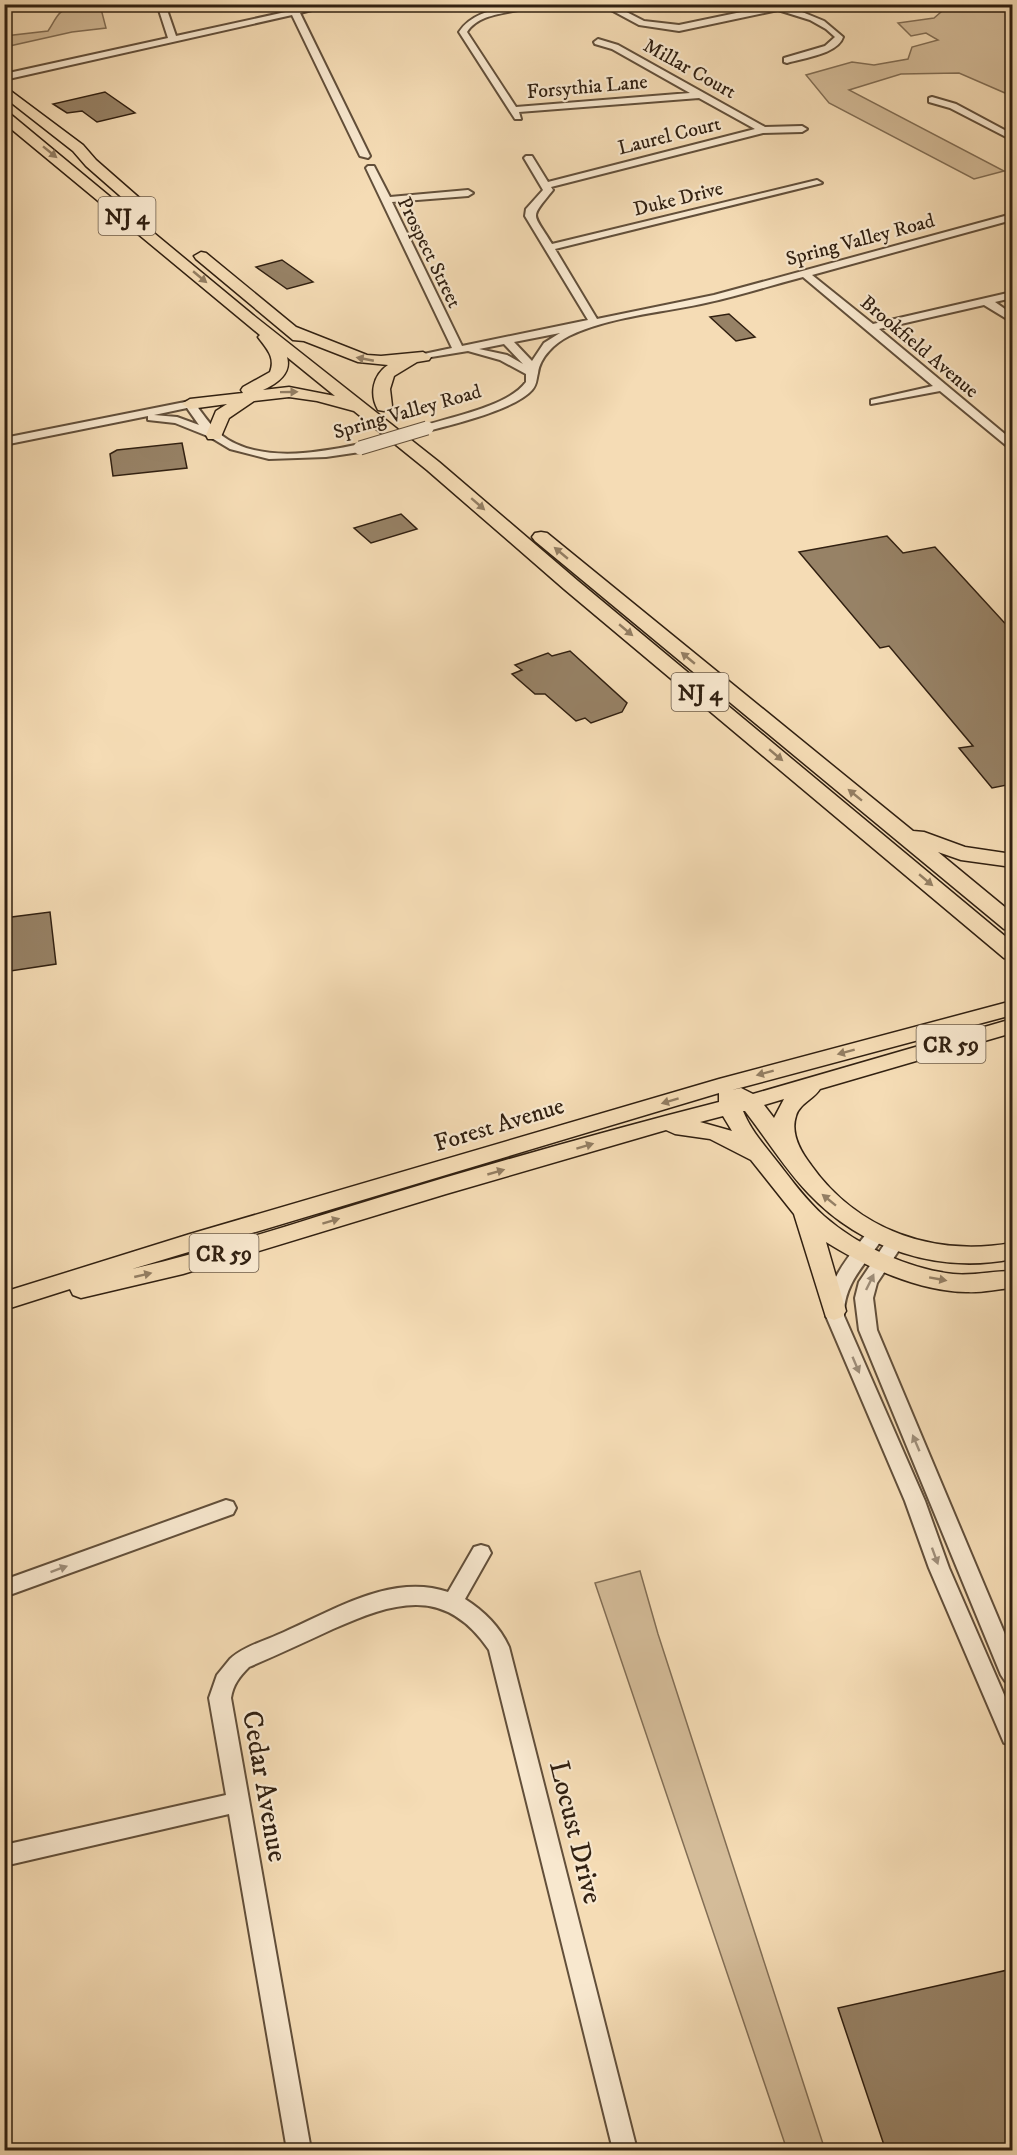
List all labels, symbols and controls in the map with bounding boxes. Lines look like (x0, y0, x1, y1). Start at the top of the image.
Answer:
street label: Millar Court (639, 34, 740, 105)
street label: Forsythia Lane (526, 70, 649, 105)
street label: Laurel Court (615, 112, 723, 161)
one-way arrow (42, 146, 58, 159)
street label: Duke Drive (631, 176, 726, 223)
street label: Prospect Street (391, 193, 466, 312)
road number: NJ 4 (98, 197, 156, 235)
street label: Spring Valley Road (783, 209, 937, 272)
one-way arrow (192, 270, 207, 283)
street label: Brookfield Avenue (855, 290, 983, 404)
one-way arrow (355, 354, 374, 363)
street label: Spring Valley Road (330, 379, 484, 446)
one-way arrow (280, 387, 299, 397)
one-way arrow (470, 497, 485, 510)
one-way arrow (554, 547, 569, 560)
one-way arrow (618, 624, 634, 637)
one-way arrow (680, 652, 695, 665)
road number: NJ 4 (672, 673, 728, 711)
one-way arrow (768, 749, 784, 762)
one-way arrow (847, 788, 863, 801)
one-way arrow (918, 874, 934, 887)
road number: CR 59 (916, 1025, 986, 1063)
one-way arrow (837, 1048, 855, 1057)
one-way arrow (756, 1069, 774, 1079)
street label: Forest Avenue (431, 1091, 568, 1159)
one-way arrow (661, 1097, 679, 1106)
one-way arrow (576, 1141, 594, 1150)
one-way arrow (487, 1167, 505, 1176)
one-way arrow (821, 1194, 836, 1206)
one-way arrow (322, 1216, 340, 1225)
road number: CR 59 (190, 1234, 258, 1272)
one-way arrow (134, 1270, 153, 1279)
one-way arrow (866, 1273, 875, 1290)
one-way arrow (929, 1275, 948, 1284)
one-way arrow (852, 1356, 861, 1374)
one-way arrow (911, 1434, 920, 1452)
one-way arrow (930, 1547, 940, 1565)
one-way arrow (51, 1564, 69, 1574)
street label: Cedar Avenue (234, 1708, 295, 1865)
street label: Locust Drive (541, 1757, 610, 1907)

